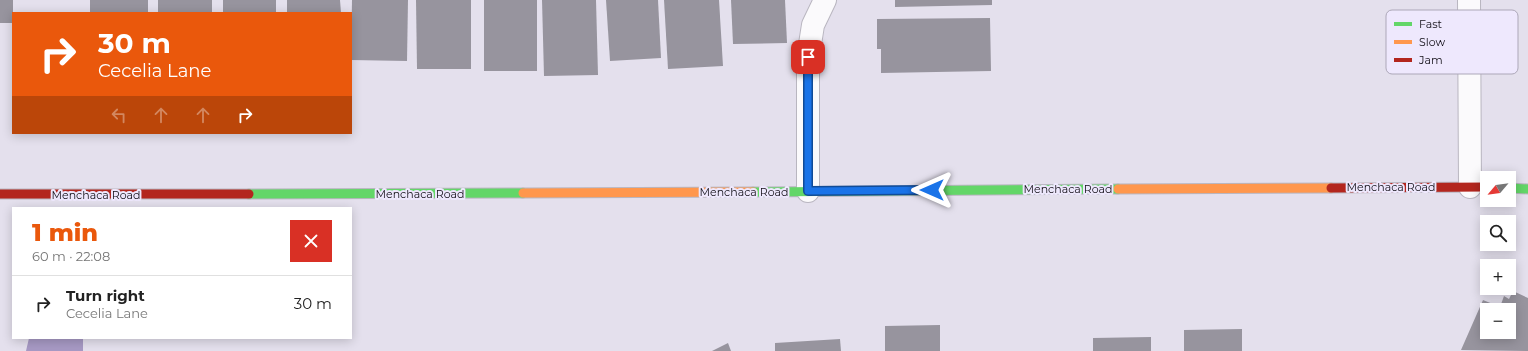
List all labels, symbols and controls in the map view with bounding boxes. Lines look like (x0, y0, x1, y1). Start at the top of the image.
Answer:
legend (1386, 10, 1518, 74)
text: Fast (1419, 17, 1443, 31)
text: 30 m (98, 26, 171, 60)
icon: right (32, 28, 84, 80)
text: Slow (1419, 35, 1445, 49)
pin (791, 40, 825, 74)
icon: arrive (797, 46, 819, 68)
text: Jam (1418, 53, 1443, 67)
text: Cecelia Lane (98, 60, 211, 82)
icon: left (108, 104, 130, 126)
icon: ahead (150, 104, 172, 126)
icon: ahead (192, 104, 214, 126)
icon: right (234, 104, 256, 126)
position arrow (911, 169, 953, 211)
north arrow (1480, 171, 1516, 207)
map controls (1480, 171, 1516, 339)
street label: Menchaca Road (1347, 180, 1435, 194)
street label: Menchaca Road (1024, 182, 1112, 196)
street label: Menchaca Road (700, 185, 788, 199)
street label: Menchaca Road (376, 187, 464, 201)
street label: Menchaca Road (52, 188, 140, 202)
button: search (1480, 215, 1516, 251)
text: 1 min (32, 218, 98, 247)
button: close (290, 220, 332, 262)
text: 60 m · 22:08 (32, 248, 110, 264)
button: + (1480, 259, 1516, 295)
text: Turn right (66, 286, 145, 305)
icon: right (32, 293, 54, 315)
text: 30 m (294, 294, 332, 313)
button: − (1480, 303, 1516, 339)
text: Cecelia Lane (66, 305, 148, 321)

